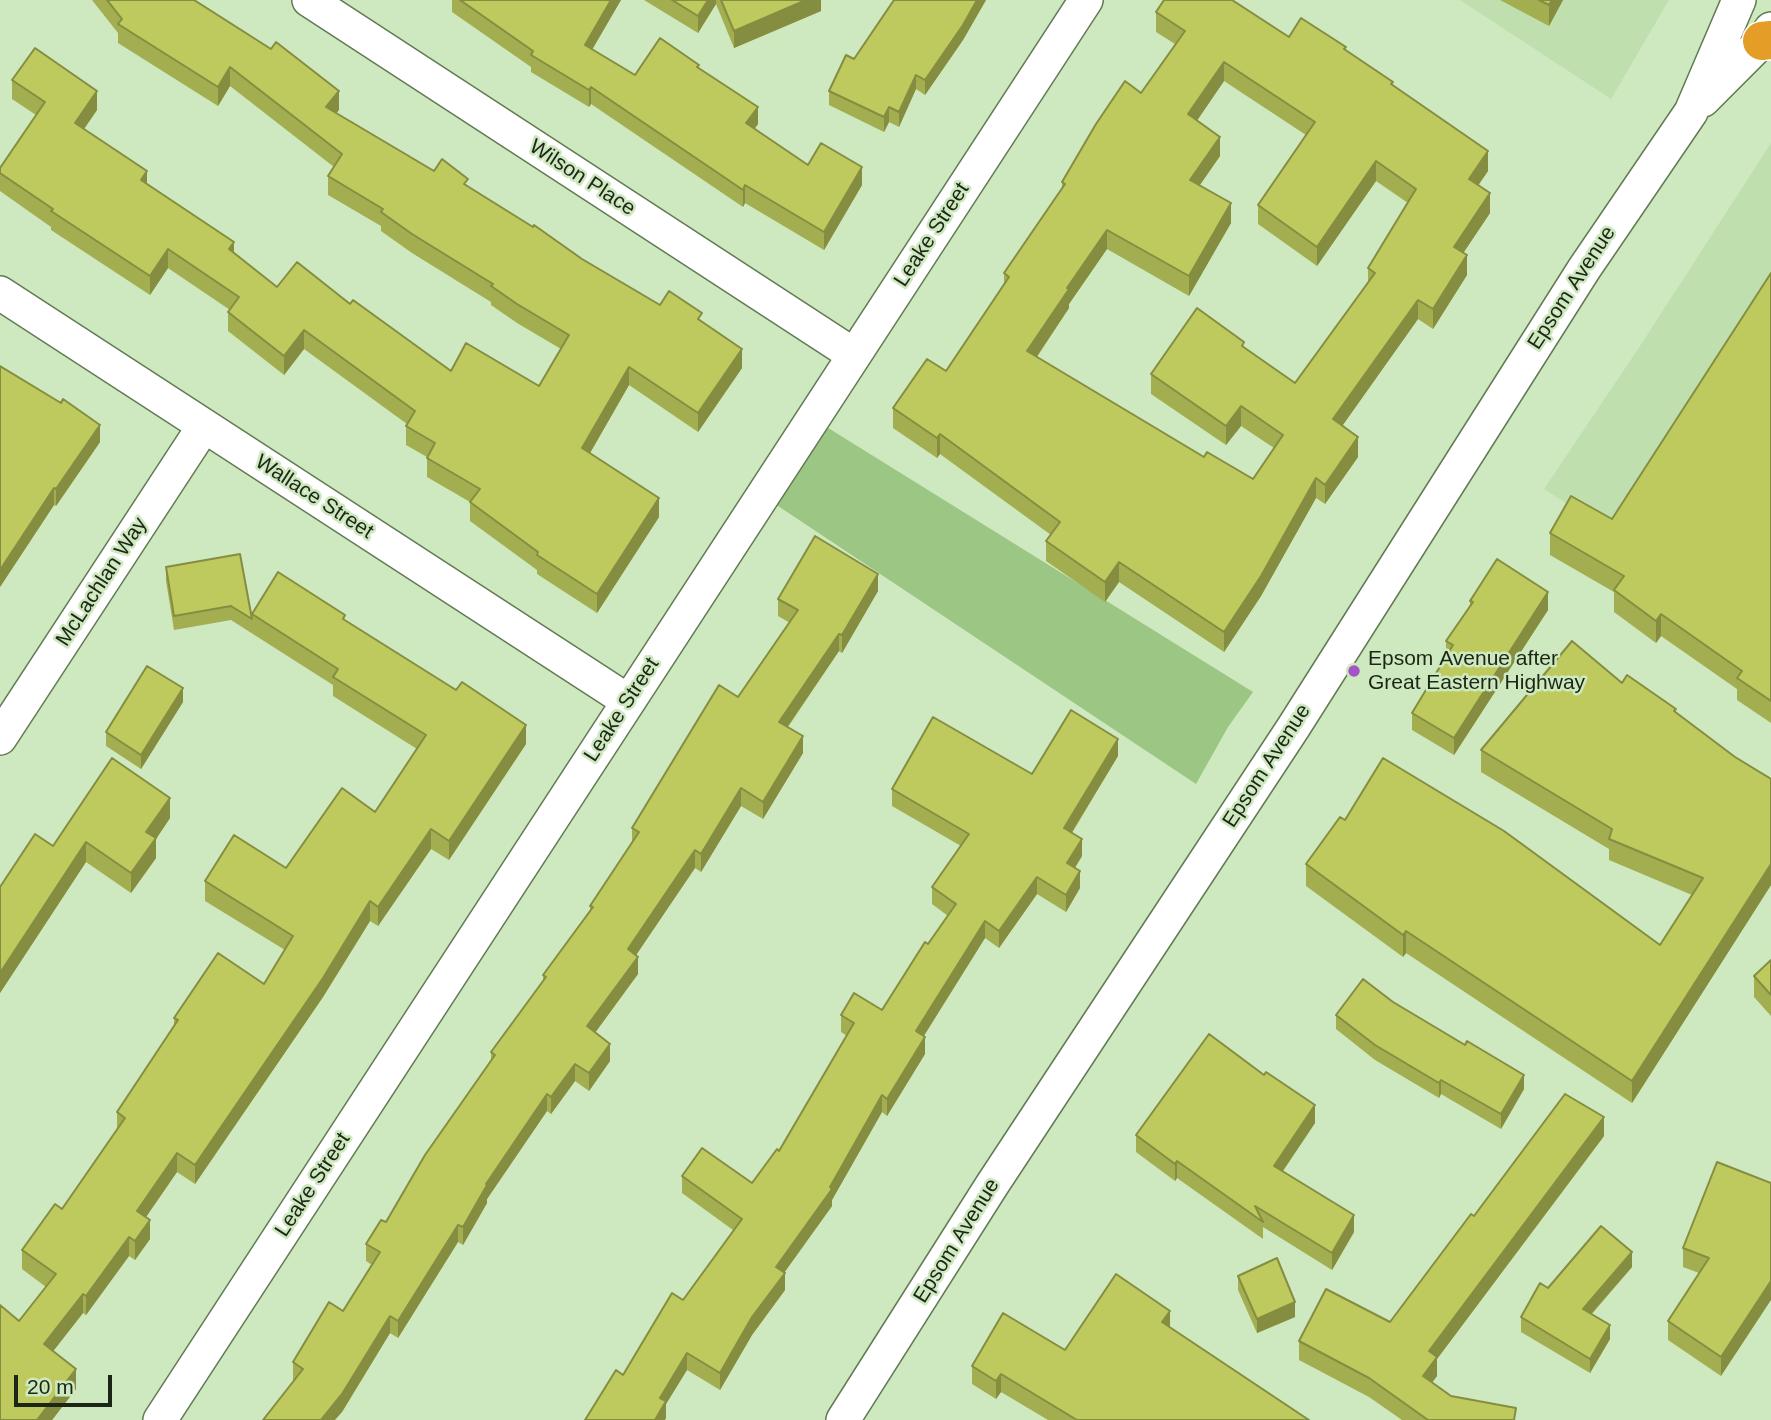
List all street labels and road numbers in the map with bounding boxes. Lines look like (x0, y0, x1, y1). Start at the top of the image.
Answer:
street label: Wilson Place (524, 134, 640, 222)
street label: Leake Street (889, 178, 975, 292)
street label: Epsom Avenue (1523, 222, 1621, 354)
street label: Wallace Street (250, 449, 378, 545)
street label: McLachlan Way (51, 513, 153, 651)
street label: Leake Street (579, 653, 665, 767)
street label: Epsom Avenue (1218, 700, 1316, 832)
street label: Leake Street (270, 1128, 356, 1242)
street label: Epsom Avenue (909, 1174, 1005, 1308)

